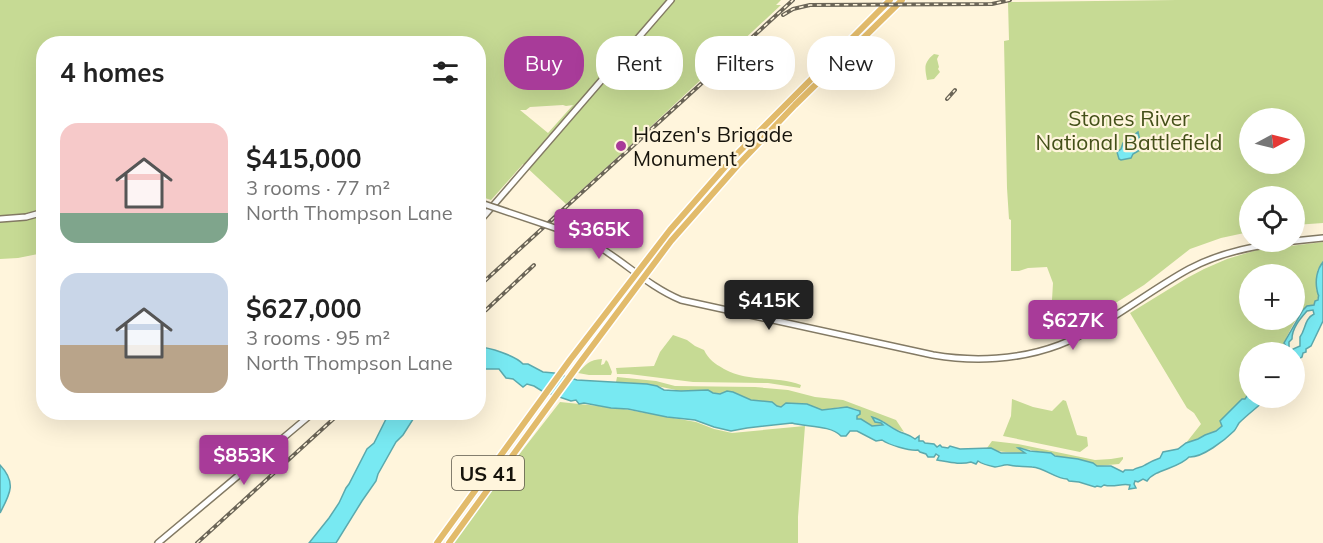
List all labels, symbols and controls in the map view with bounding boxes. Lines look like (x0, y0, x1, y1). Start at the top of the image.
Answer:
chip: Buy (504, 36, 584, 90)
chip: Rent (596, 36, 683, 90)
chip: Filters (695, 36, 795, 90)
chip: New (807, 36, 895, 90)
text: 4 homes (60, 56, 164, 89)
icon: filters (429, 56, 462, 89)
park label: Stones River National Battlefield (1036, 105, 1222, 155)
north arrow (1239, 108, 1305, 174)
map controls (1239, 108, 1305, 408)
place label: Hazen's Brigade Monument (633, 121, 793, 171)
marker: Hazen's Brigade Monument (614, 139, 628, 153)
text: $415,000 (246, 142, 362, 175)
icon: home (108, 147, 180, 219)
text: 3 rooms · 77 m² (246, 175, 390, 200)
button: locate (1239, 186, 1305, 252)
text: North Thompson Lane (246, 200, 453, 225)
pin: $365K (557, 209, 641, 260)
text: $365K (568, 216, 630, 241)
button: + (1239, 264, 1305, 330)
pin: $415K (727, 280, 811, 331)
text: $415K (738, 287, 800, 312)
text: $627,000 (246, 292, 362, 325)
icon: home (108, 297, 180, 369)
pin: $627K (1031, 300, 1115, 351)
text: $627K (1042, 307, 1104, 332)
text: 3 rooms · 95 m² (246, 325, 390, 350)
button: − (1239, 342, 1305, 408)
text: North Thompson Lane (246, 350, 453, 375)
pin: $853K (202, 435, 286, 486)
text: $853K (213, 442, 275, 467)
road number: US 41 (452, 456, 524, 490)

